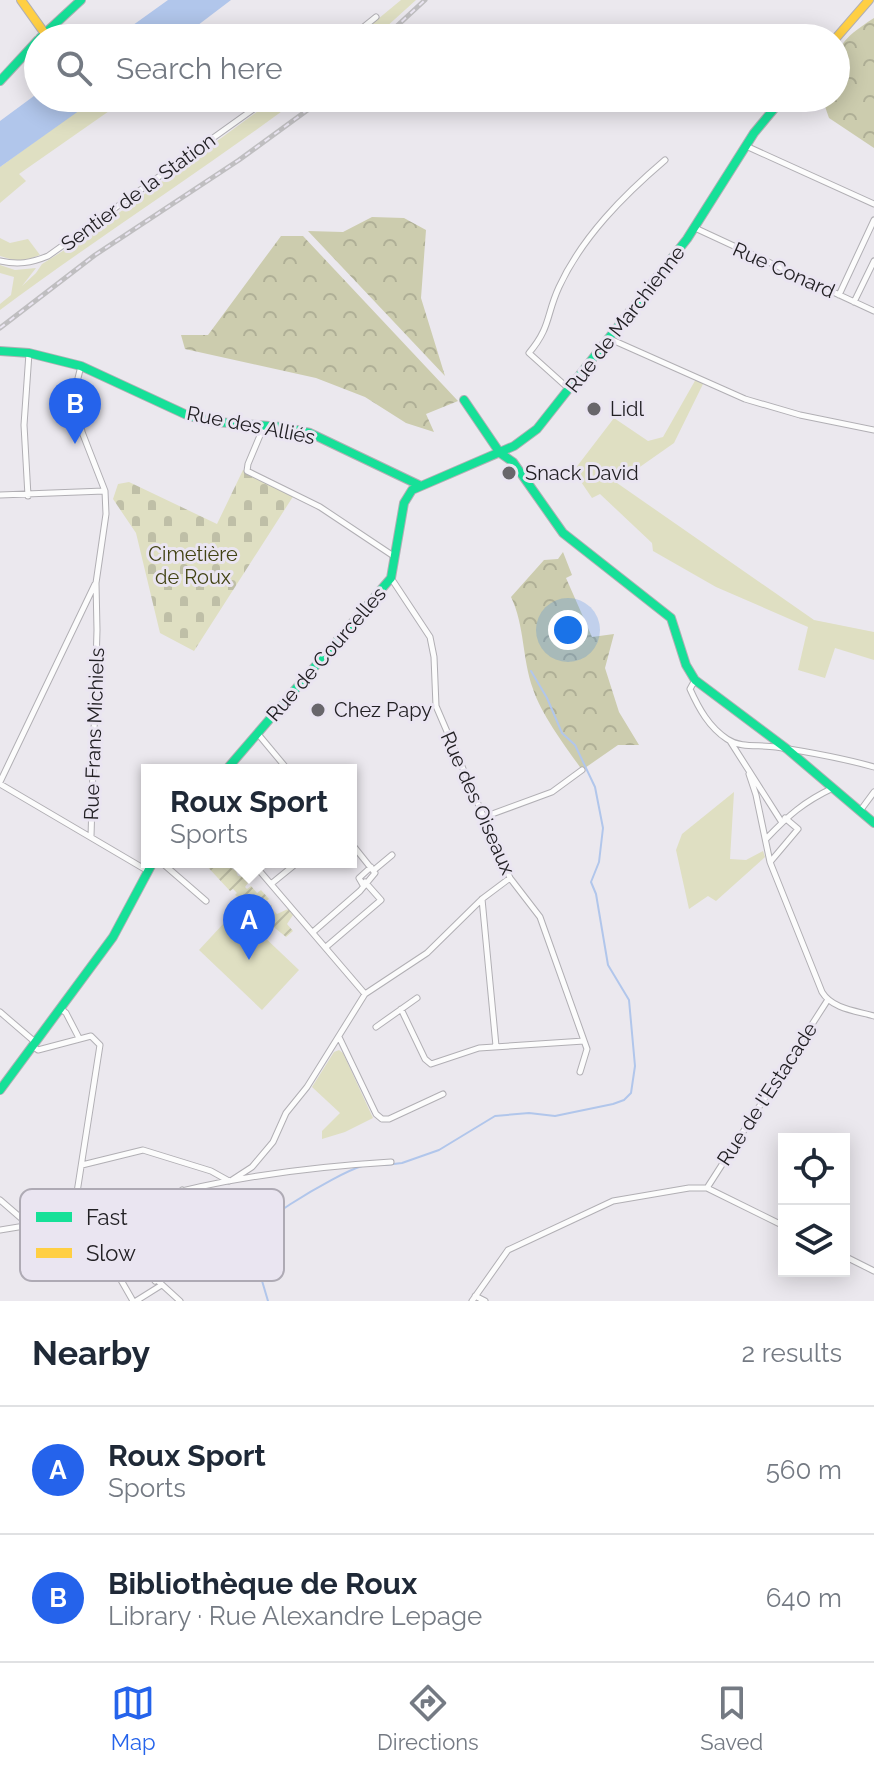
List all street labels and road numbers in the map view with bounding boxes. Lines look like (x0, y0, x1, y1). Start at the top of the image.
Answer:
street label: Sentier de la Station (56, 128, 220, 256)
street label: Rue Conard (729, 237, 839, 303)
street label: Rue de Marchienne (560, 241, 690, 397)
street label: Rue des Alliés (185, 401, 317, 449)
street label: Rue de Courcelles (261, 582, 391, 726)
street label: Rue Frans Michiels (79, 647, 109, 821)
street label: Rue des Oiseaux (436, 728, 520, 878)
street label: Rue de l'Estacade (712, 1018, 822, 1170)

